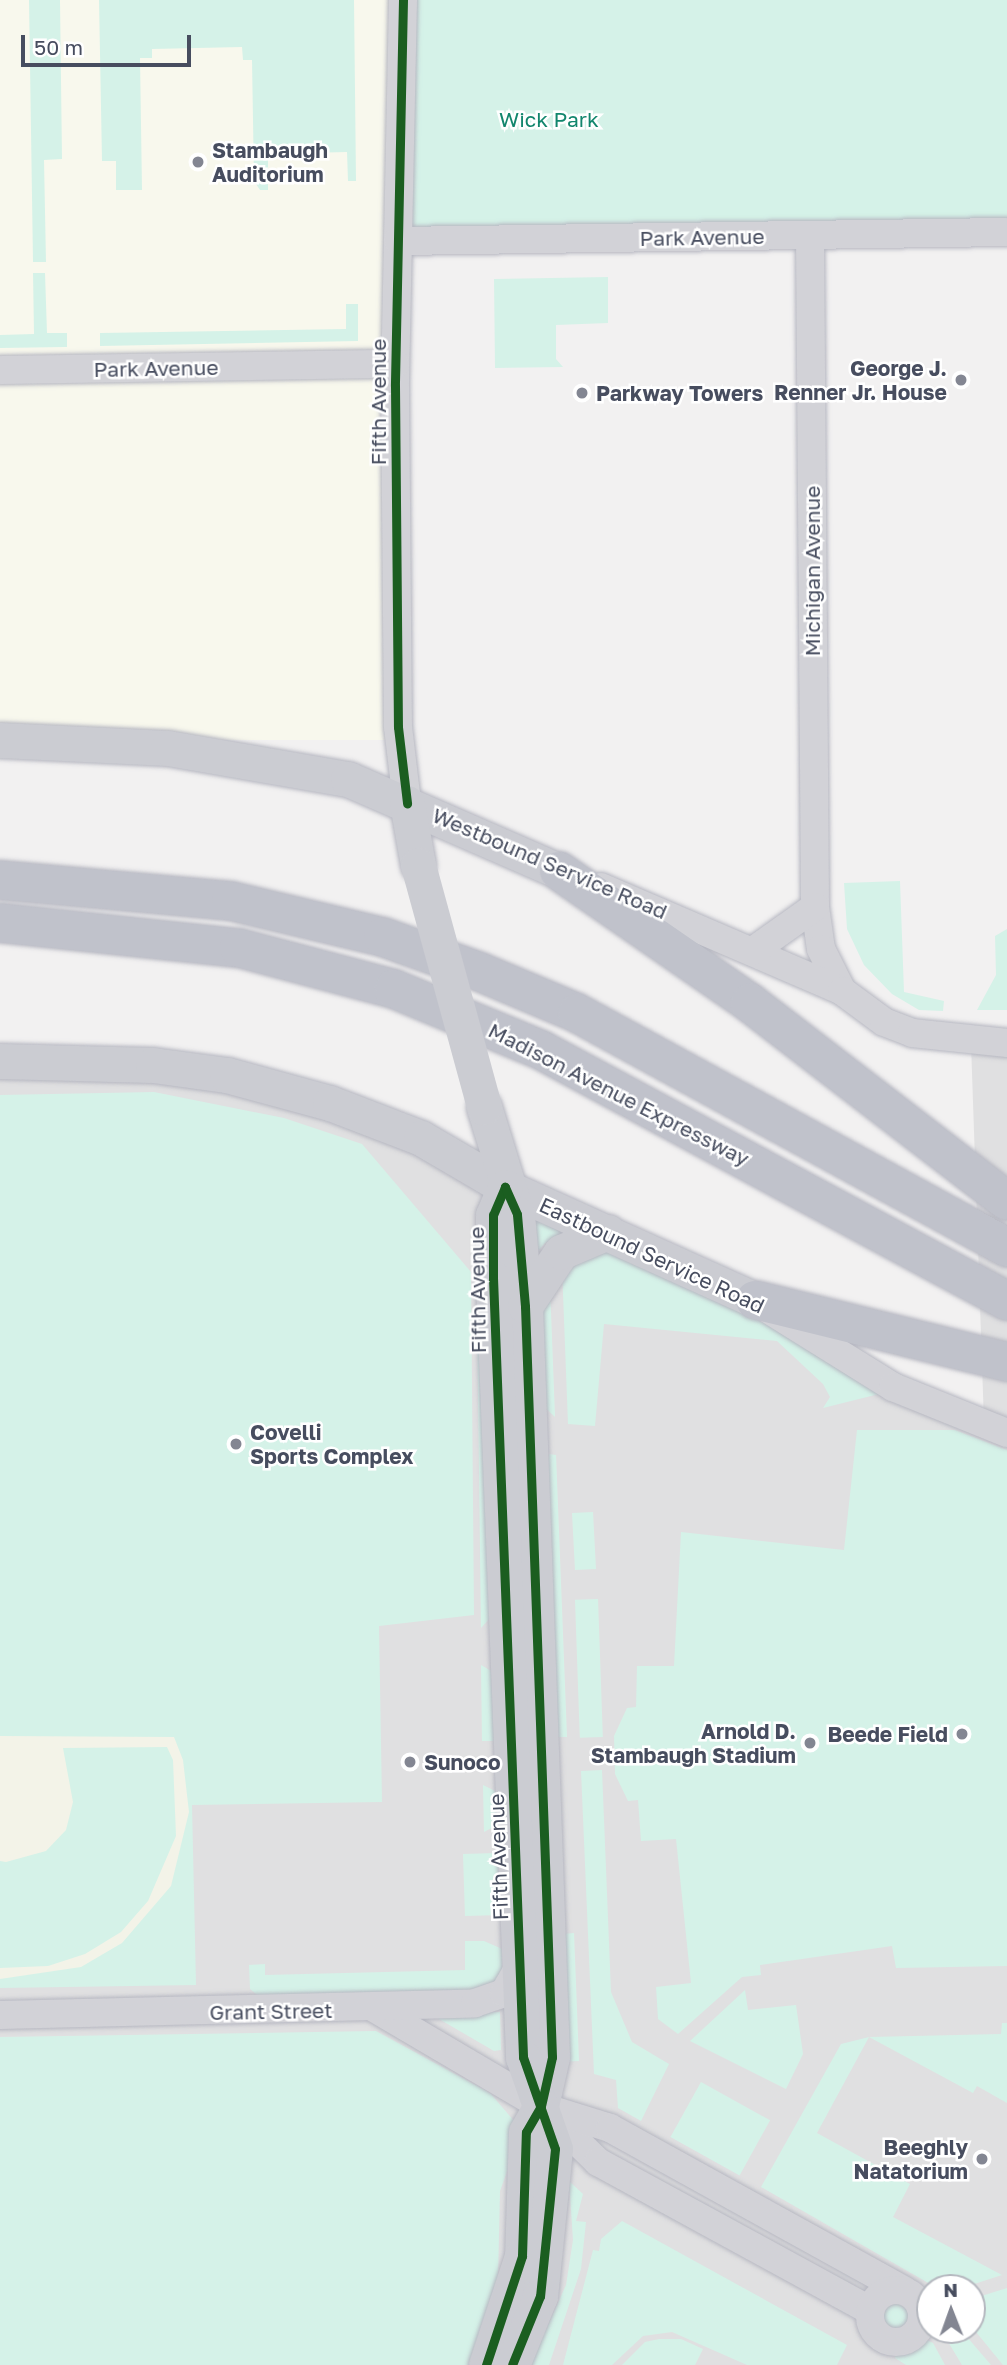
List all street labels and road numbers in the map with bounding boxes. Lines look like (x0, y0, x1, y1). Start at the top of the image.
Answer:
street label: Park Avenue (639, 223, 765, 251)
street label: Fifth Avenue (365, 339, 391, 465)
street label: Park Avenue (93, 354, 219, 382)
street label: Michigan Avenue (799, 486, 825, 656)
street label: Westbound Service Road (429, 802, 671, 924)
street label: Madison Avenue Expressway (484, 1017, 754, 1171)
street label: Eastbound Service Road (535, 1192, 769, 1318)
street label: Fifth Avenue (463, 1226, 491, 1354)
street label: Fifth Avenue (483, 1793, 513, 1921)
street label: Grant Street (209, 1997, 333, 2025)

